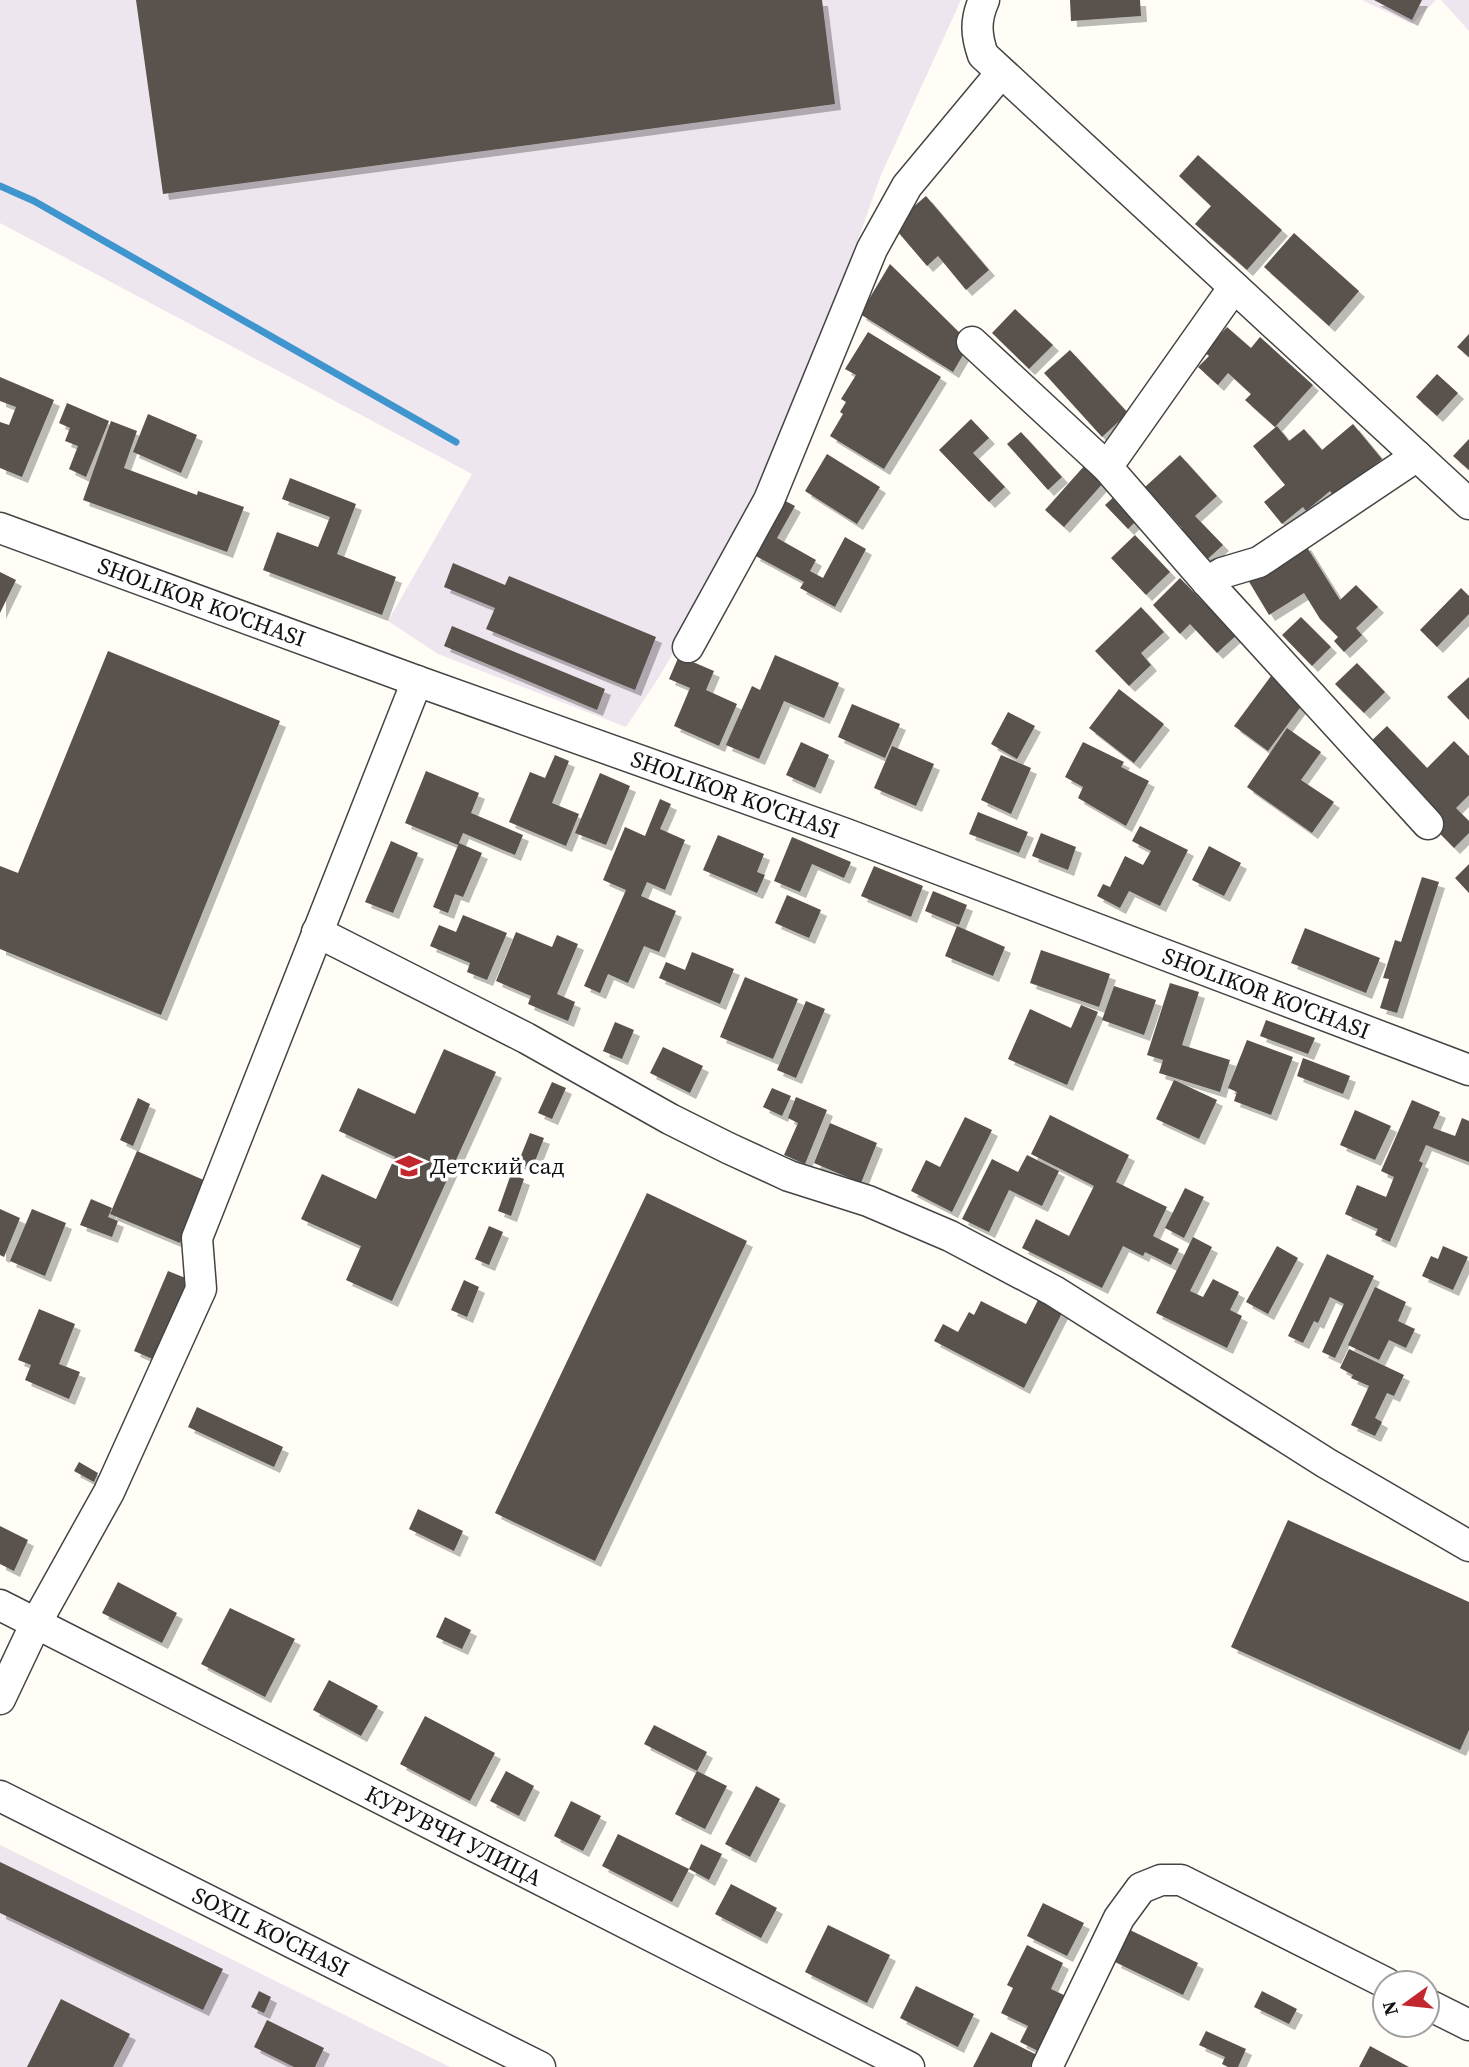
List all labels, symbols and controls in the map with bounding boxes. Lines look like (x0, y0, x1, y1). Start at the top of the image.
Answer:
street label: SHOLIKOR KO'CHASI (93, 549, 310, 655)
street label: SHOLIKOR KO'CHASI (627, 743, 844, 846)
street label: SHOLIKOR KO'CHASI (1158, 939, 1374, 1047)
place label: Детский сад (430, 1150, 564, 1182)
school or university icon: Детский сад (394, 1151, 424, 1181)
street label: КУРУВЧИ УЛИЦА (360, 1777, 548, 1894)
street label: SOXIL KO'CHASI (187, 1879, 355, 1985)
north arrow (1371, 1969, 1441, 2039)
text: N (1375, 1998, 1404, 2018)

